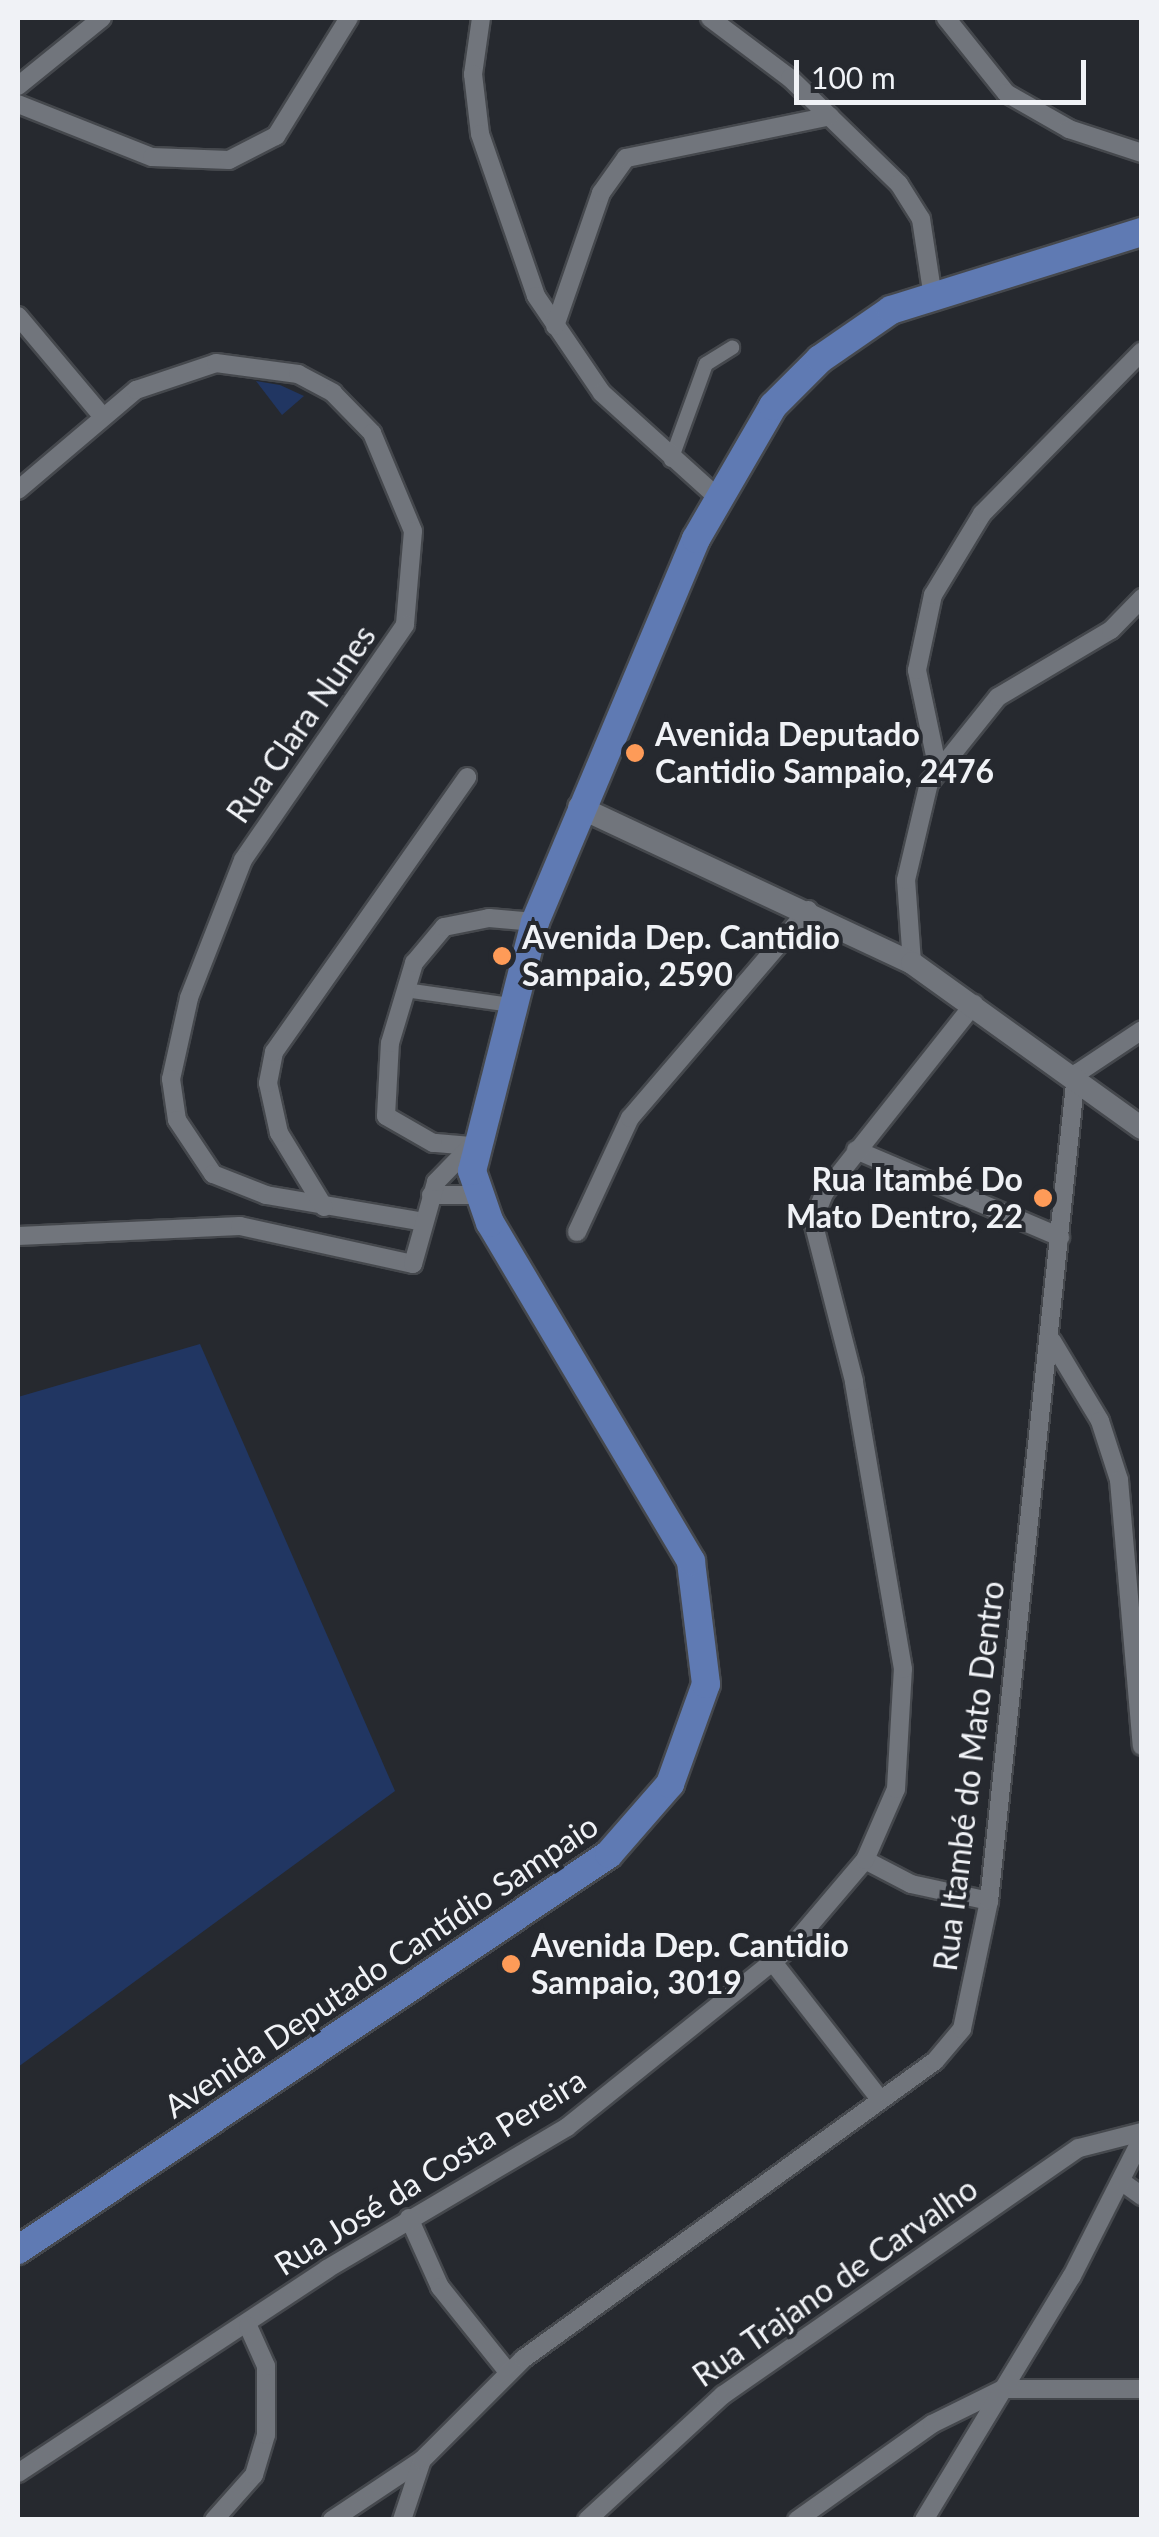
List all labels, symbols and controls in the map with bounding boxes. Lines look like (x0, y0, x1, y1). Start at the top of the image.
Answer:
scale bar (799, 40, 1092, 102)
text: 100 m (811, 59, 896, 95)
street label: Rua Clara Nunes (219, 618, 383, 830)
place label: Avenida Deputado Cantidio Sampaio, 2476 (655, 716, 994, 791)
marker: Avenida Deputado Cantidio Sampaio, 2476 (624, 742, 646, 764)
place label: Avenida Dep. Cantidio Sampaio, 2590 (522, 919, 840, 994)
marker: Avenida Dep. Cantidio Sampaio, 2590 (491, 945, 513, 967)
place label: Rua Itambé Do Mato Dentro, 22 (786, 1161, 1023, 1236)
marker: Rua Itambé Do Mato Dentro, 22 (1032, 1187, 1054, 1209)
street label: Rua Itambé do Mato Dentro (926, 1579, 1012, 1973)
street label: Avenida Deputado Cantídio Sampaio (157, 1806, 605, 2126)
place label: Avenida Dep. Cantidio Sampaio, 3019 (531, 1927, 849, 2002)
marker: Avenida Dep. Cantidio Sampaio, 3019 (500, 1953, 522, 1975)
street label: Rua José da Costa Pereira (267, 2060, 593, 2284)
street label: Rua Trajano de Carvalho (685, 2169, 985, 2395)

